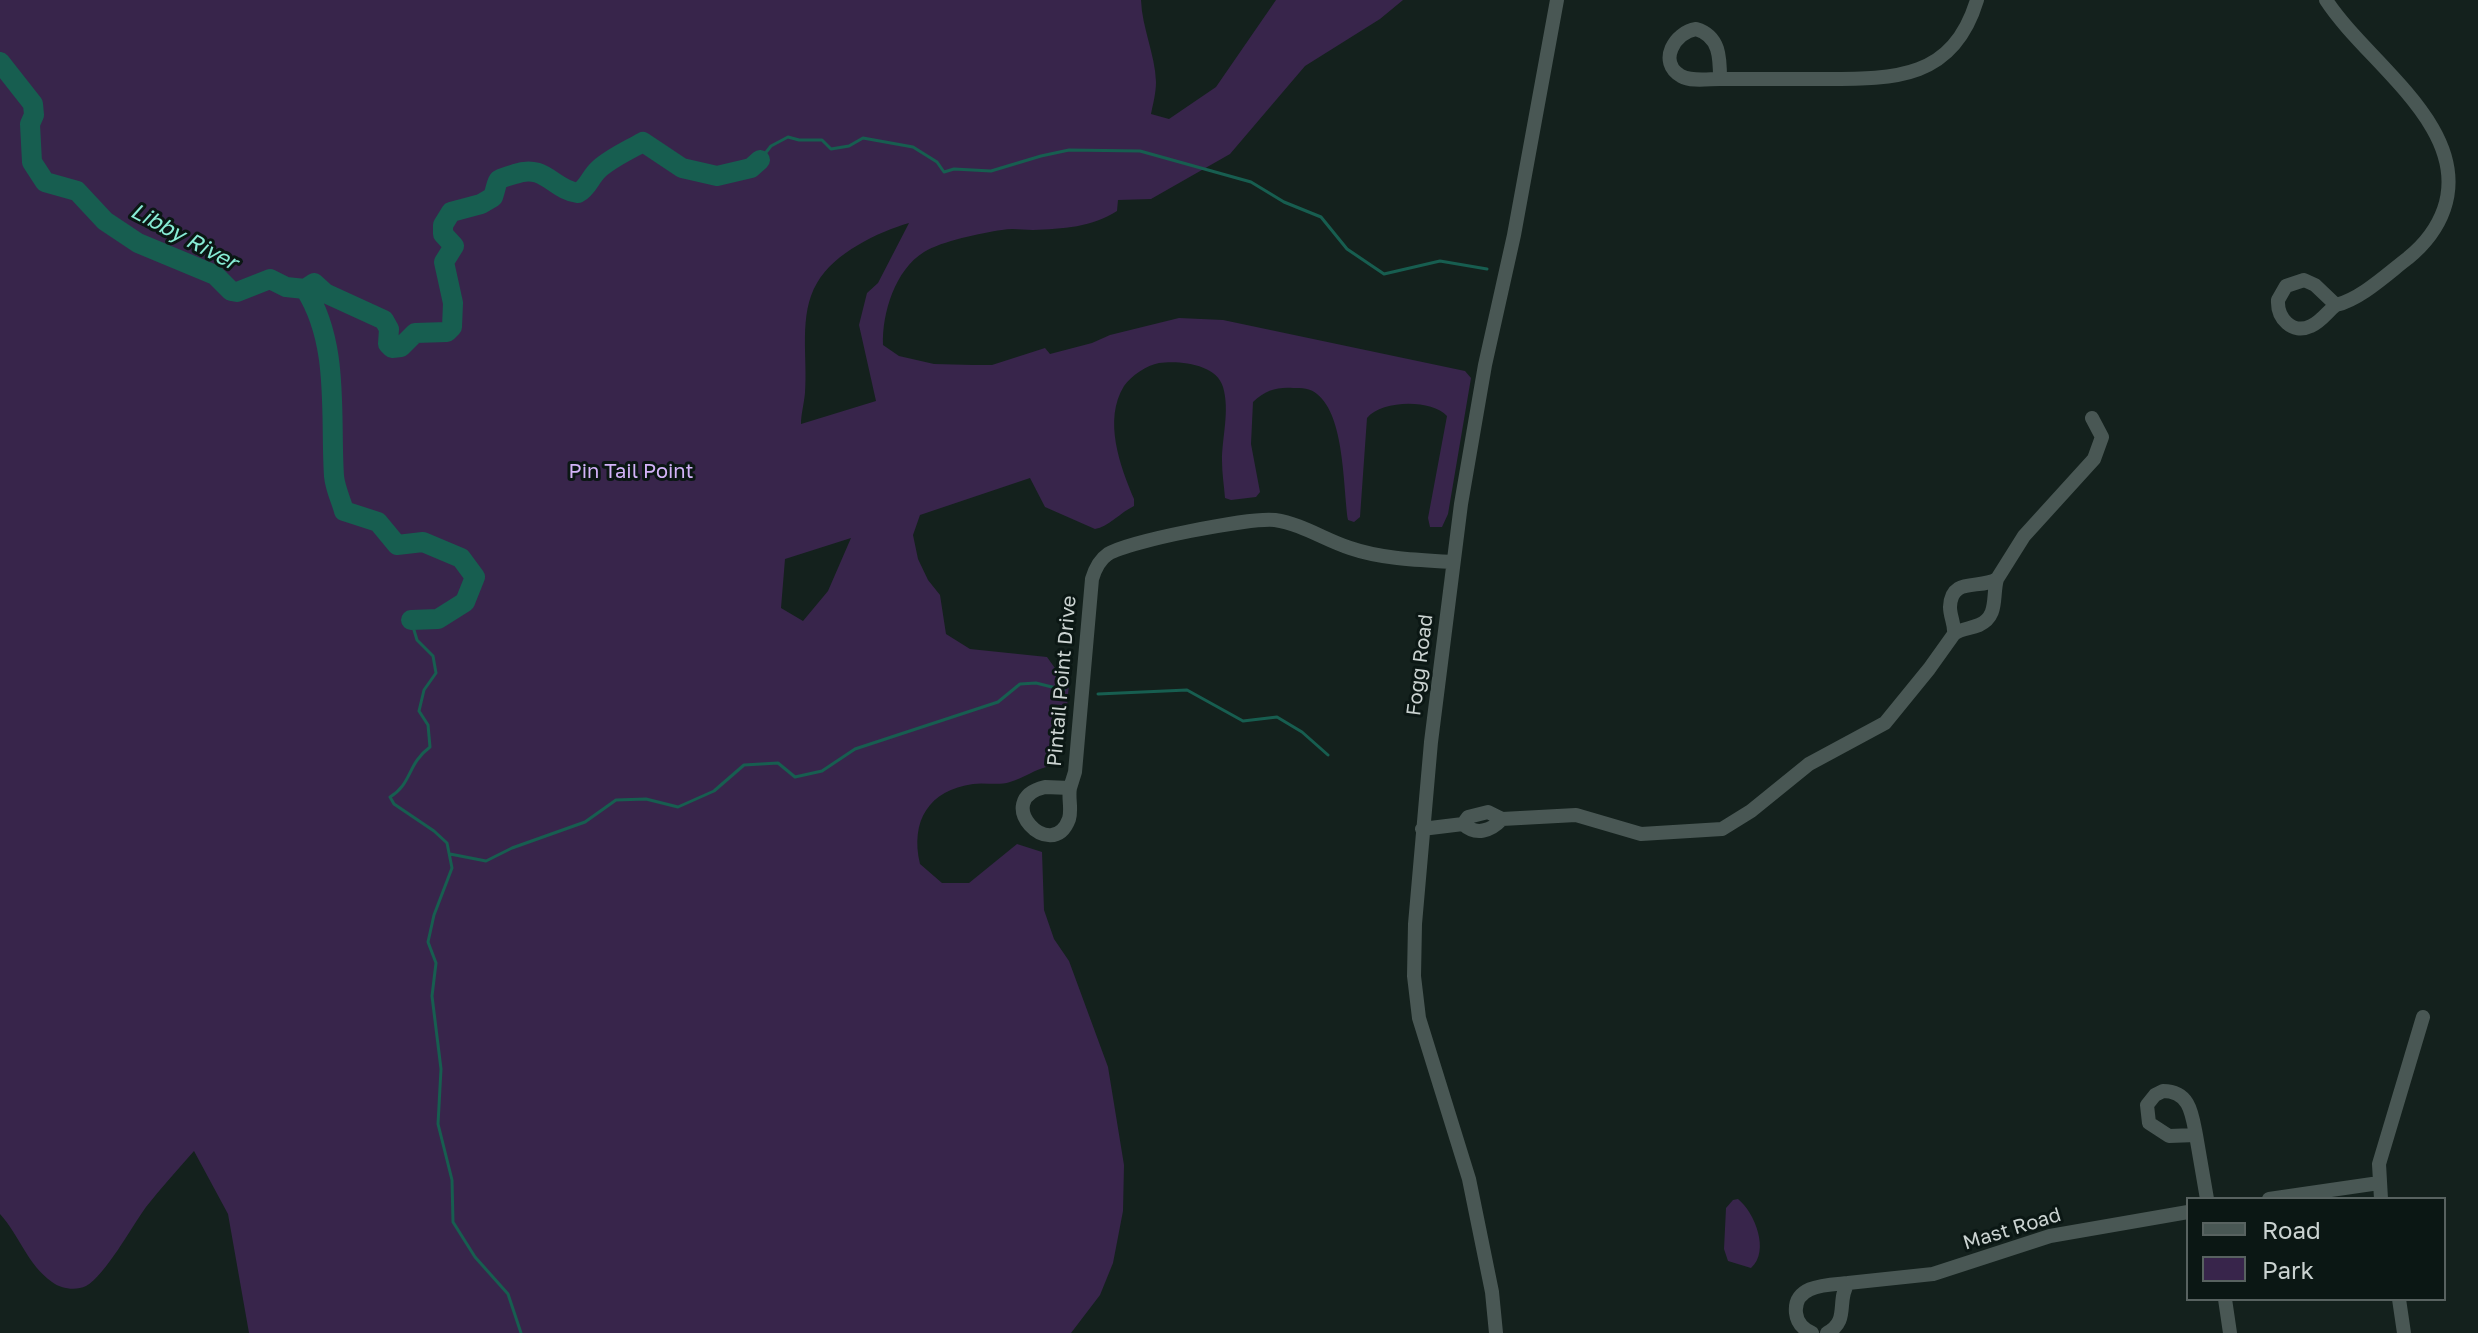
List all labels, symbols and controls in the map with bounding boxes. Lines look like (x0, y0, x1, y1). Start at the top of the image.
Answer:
water label: Libby River (126, 198, 242, 276)
park label: Pin Tail Point (569, 460, 693, 484)
street label: Pintail Point Drive (1043, 595, 1081, 767)
street label: Fogg Road (1402, 613, 1438, 717)
legend (2186, 1197, 2446, 1301)
street label: Mast Road (1960, 1203, 2064, 1255)
text: Road (2262, 1215, 2321, 1244)
text: Park (2262, 1255, 2314, 1284)

